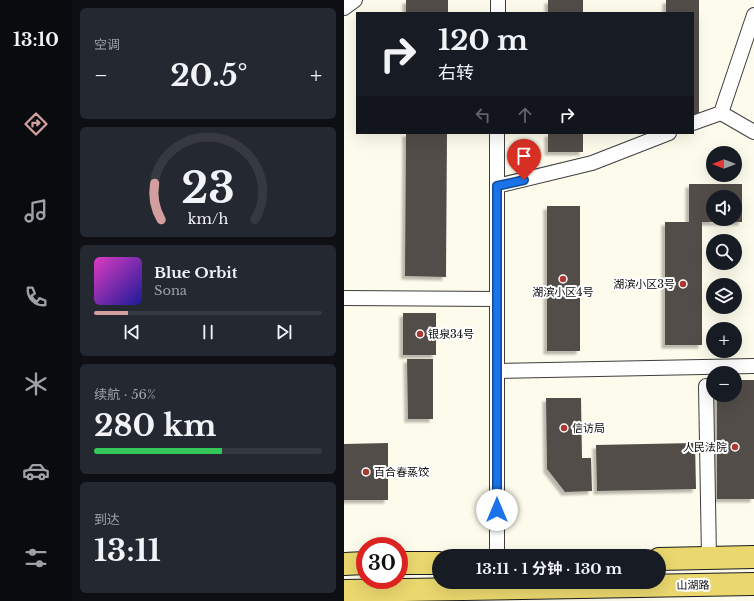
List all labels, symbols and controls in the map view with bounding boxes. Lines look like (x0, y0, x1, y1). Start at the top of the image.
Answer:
text: 120 m (438, 23, 528, 58)
icon: right (372, 28, 424, 80)
text: 13:10 (13, 29, 59, 51)
text: 空调 (94, 36, 120, 53)
text: 20.5° (170, 57, 248, 94)
text: − (94, 62, 108, 89)
text: + (310, 62, 322, 89)
text: 右转 (438, 62, 474, 84)
icon: left (472, 104, 494, 126)
icon: ahead (514, 104, 536, 126)
icon: right (556, 104, 578, 126)
icon: directions (22, 110, 50, 138)
pin (507, 139, 541, 180)
icon: arrive (513, 145, 535, 167)
north arrow (706, 146, 742, 182)
map controls (706, 146, 742, 402)
text: 23 (181, 163, 235, 214)
button: sound (706, 190, 742, 226)
icon: music (22, 197, 50, 225)
text: km/h (188, 209, 228, 227)
button: search (706, 234, 742, 270)
text: Blue Orbit (154, 263, 237, 282)
marker: 湖滨小区4号 (558, 274, 568, 284)
place label: 湖滨小区3号 (613, 277, 675, 291)
button: layers (706, 278, 742, 314)
marker: 湖滨小区3号 (678, 279, 688, 289)
text: Sona (154, 282, 187, 299)
icon: phone (22, 283, 50, 311)
place label: 湖滨小区4号 (532, 285, 594, 299)
icon: previous (121, 321, 143, 343)
icon: pause (197, 321, 219, 343)
icon: next (273, 321, 295, 343)
button: + (706, 322, 742, 358)
place label: 银泉34号 (428, 327, 474, 341)
marker: 银泉34号 (415, 329, 425, 339)
button: − (706, 366, 742, 402)
icon: climate (22, 370, 50, 398)
text: 续航 · 56% (94, 386, 156, 403)
text: 280 km (94, 407, 216, 444)
place label: 信访局 (572, 421, 605, 435)
marker: 信访局 (559, 423, 569, 433)
place label: 人民法院 (683, 440, 727, 454)
marker: 人民法院 (730, 442, 740, 452)
icon: car (22, 457, 50, 485)
place label: 百合春蒸饺 (374, 465, 429, 479)
marker: 百合春蒸饺 (361, 467, 371, 477)
position arrow (476, 489, 518, 531)
text: 到达 (94, 511, 120, 528)
text: 13:11 (94, 532, 161, 569)
speed limit sign: 30 (356, 537, 408, 589)
icon: filters (22, 544, 50, 572)
text: 13:11 · 1 分钟 · 130 m (476, 559, 622, 578)
street label: 山湖路 (676, 578, 710, 592)

